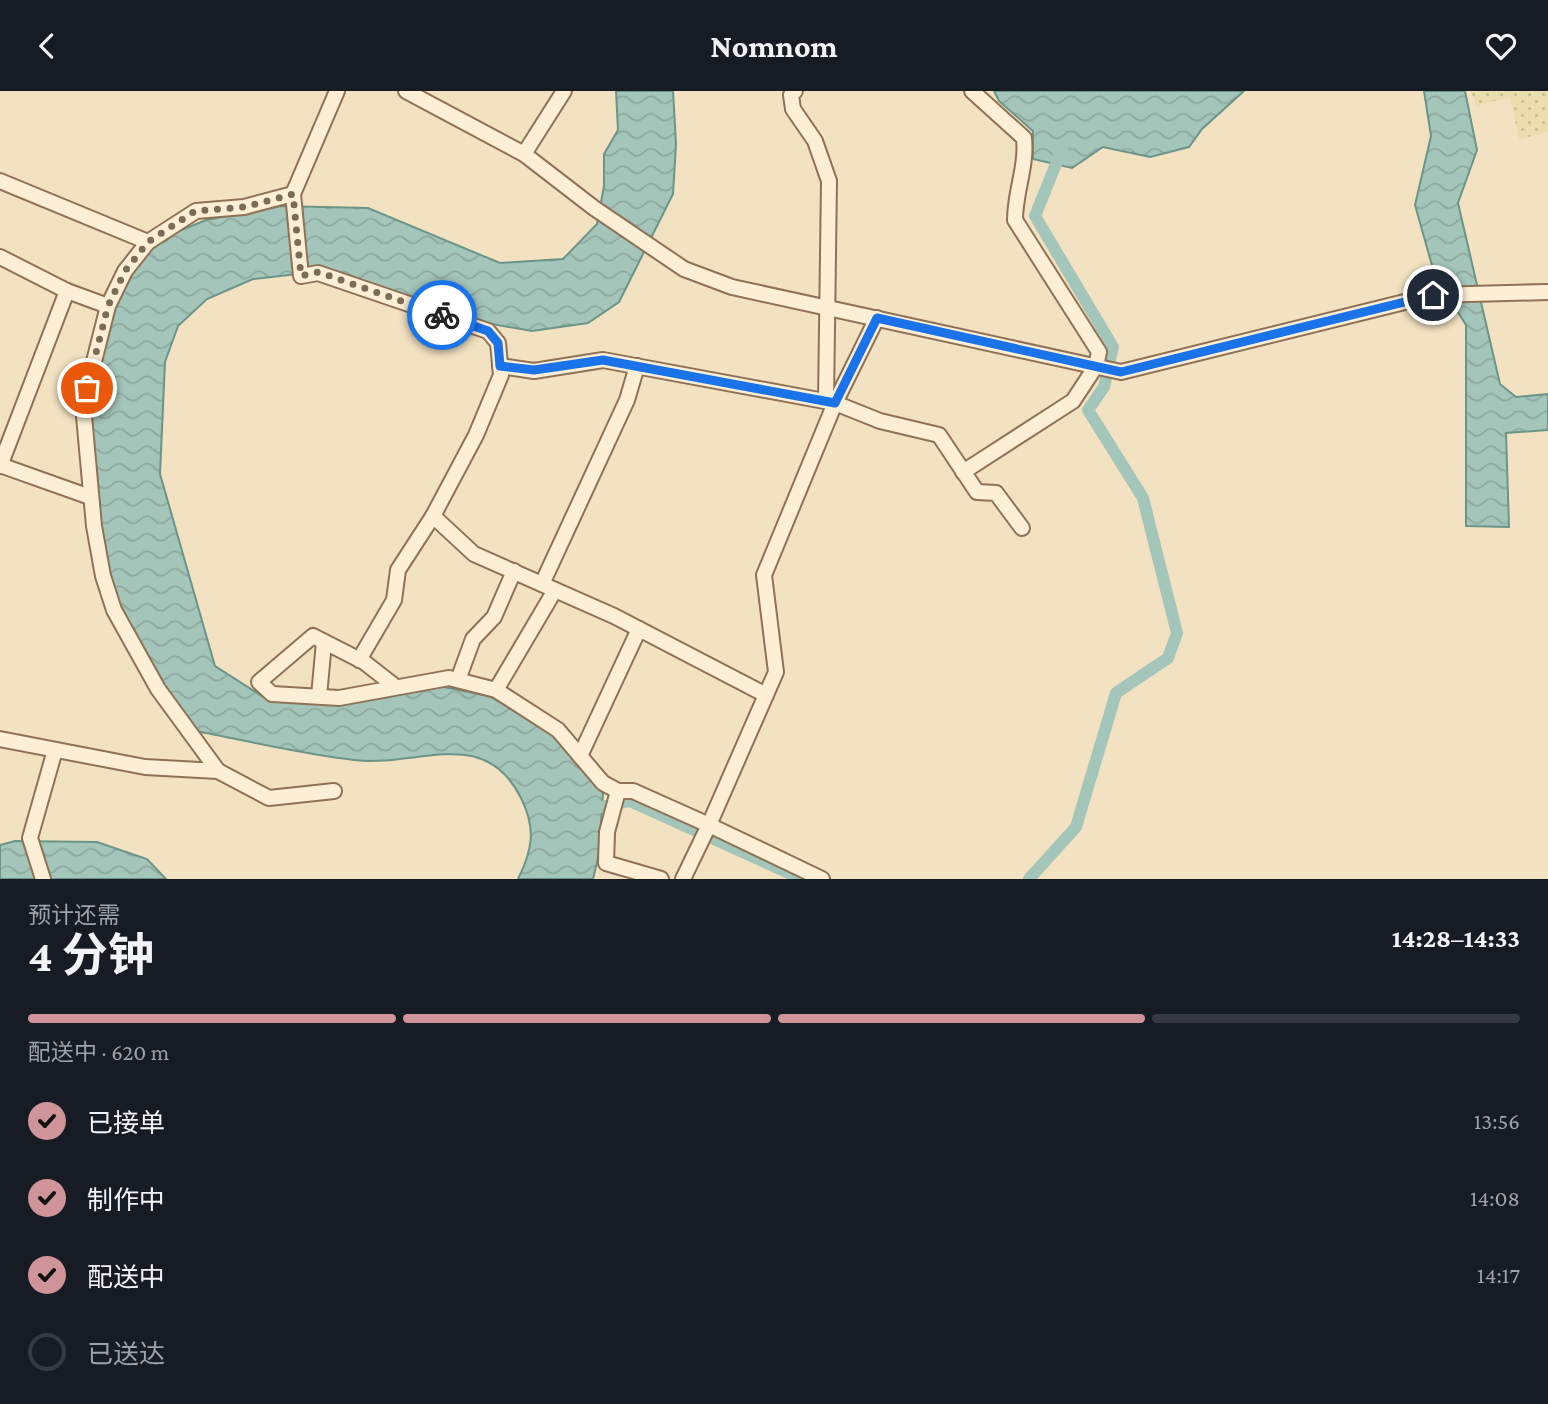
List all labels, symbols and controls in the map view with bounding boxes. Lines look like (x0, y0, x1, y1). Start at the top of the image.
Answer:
icon: back (28, 27, 66, 65)
icon: heart (1482, 27, 1520, 65)
text: Nomnom (710, 28, 838, 64)
pin (1403, 265, 1463, 325)
icon: home (1414, 276, 1452, 314)
courier (407, 280, 477, 350)
icon: bike (423, 296, 461, 334)
pin (57, 358, 117, 418)
icon: bag (68, 369, 106, 407)
text: 预计还需 (28, 902, 120, 928)
text: 14:28–14:33 (1392, 924, 1520, 953)
text: 4 分钟 (28, 930, 154, 981)
text: 配送中 · 620 m (28, 1039, 169, 1065)
icon: check (28, 1102, 66, 1140)
text: 13:56 (1474, 1108, 1520, 1134)
text: 已接单 (87, 1109, 165, 1138)
icon: check (28, 1179, 66, 1217)
text: 14:08 (1470, 1185, 1520, 1211)
text: 制作中 (87, 1186, 165, 1215)
icon: check (28, 1256, 66, 1294)
text: 14:17 (1477, 1262, 1520, 1288)
text: 配送中 (87, 1263, 165, 1292)
text: 已送达 (87, 1340, 165, 1369)

